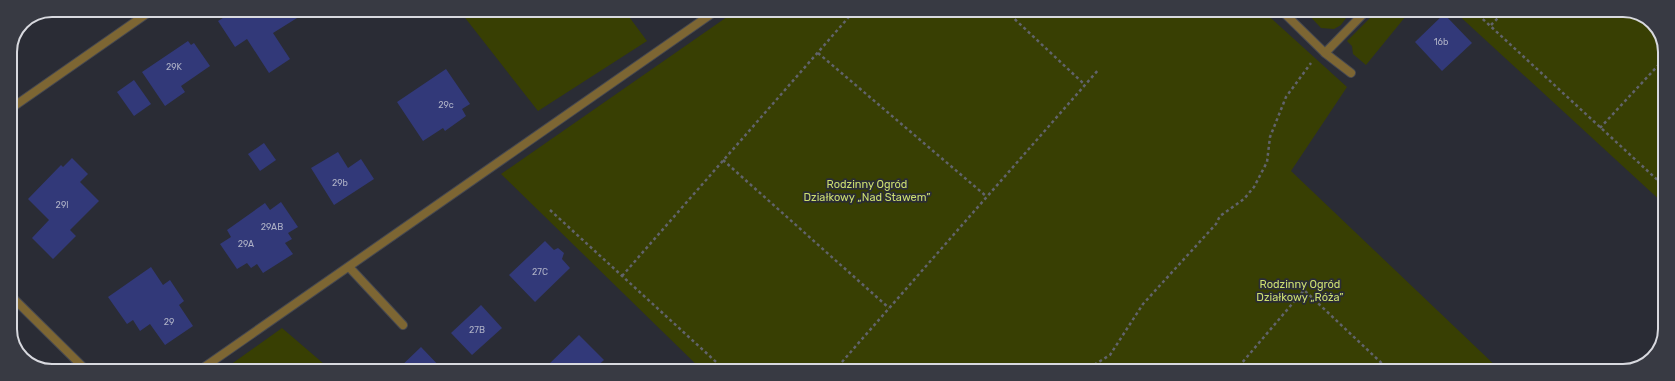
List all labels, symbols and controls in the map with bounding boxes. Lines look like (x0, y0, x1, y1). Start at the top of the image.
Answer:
house number: 16b (1434, 37, 1448, 47)
house number: 29K (166, 62, 183, 72)
house number: 29c (438, 100, 454, 110)
house number: 29b (332, 178, 348, 188)
park label: Rodzinny Ogród Działkowy „Nad Stawem” (804, 178, 930, 204)
house number: 29l (56, 200, 68, 210)
house number: 29AB (261, 222, 283, 232)
house number: 29A (238, 239, 254, 249)
house number: 27C (532, 267, 548, 277)
park label: Rodzinny Ogród Działkowy „Róża” (1256, 278, 1344, 304)
house number: 29 (164, 317, 174, 327)
house number: 27B (469, 325, 485, 335)

